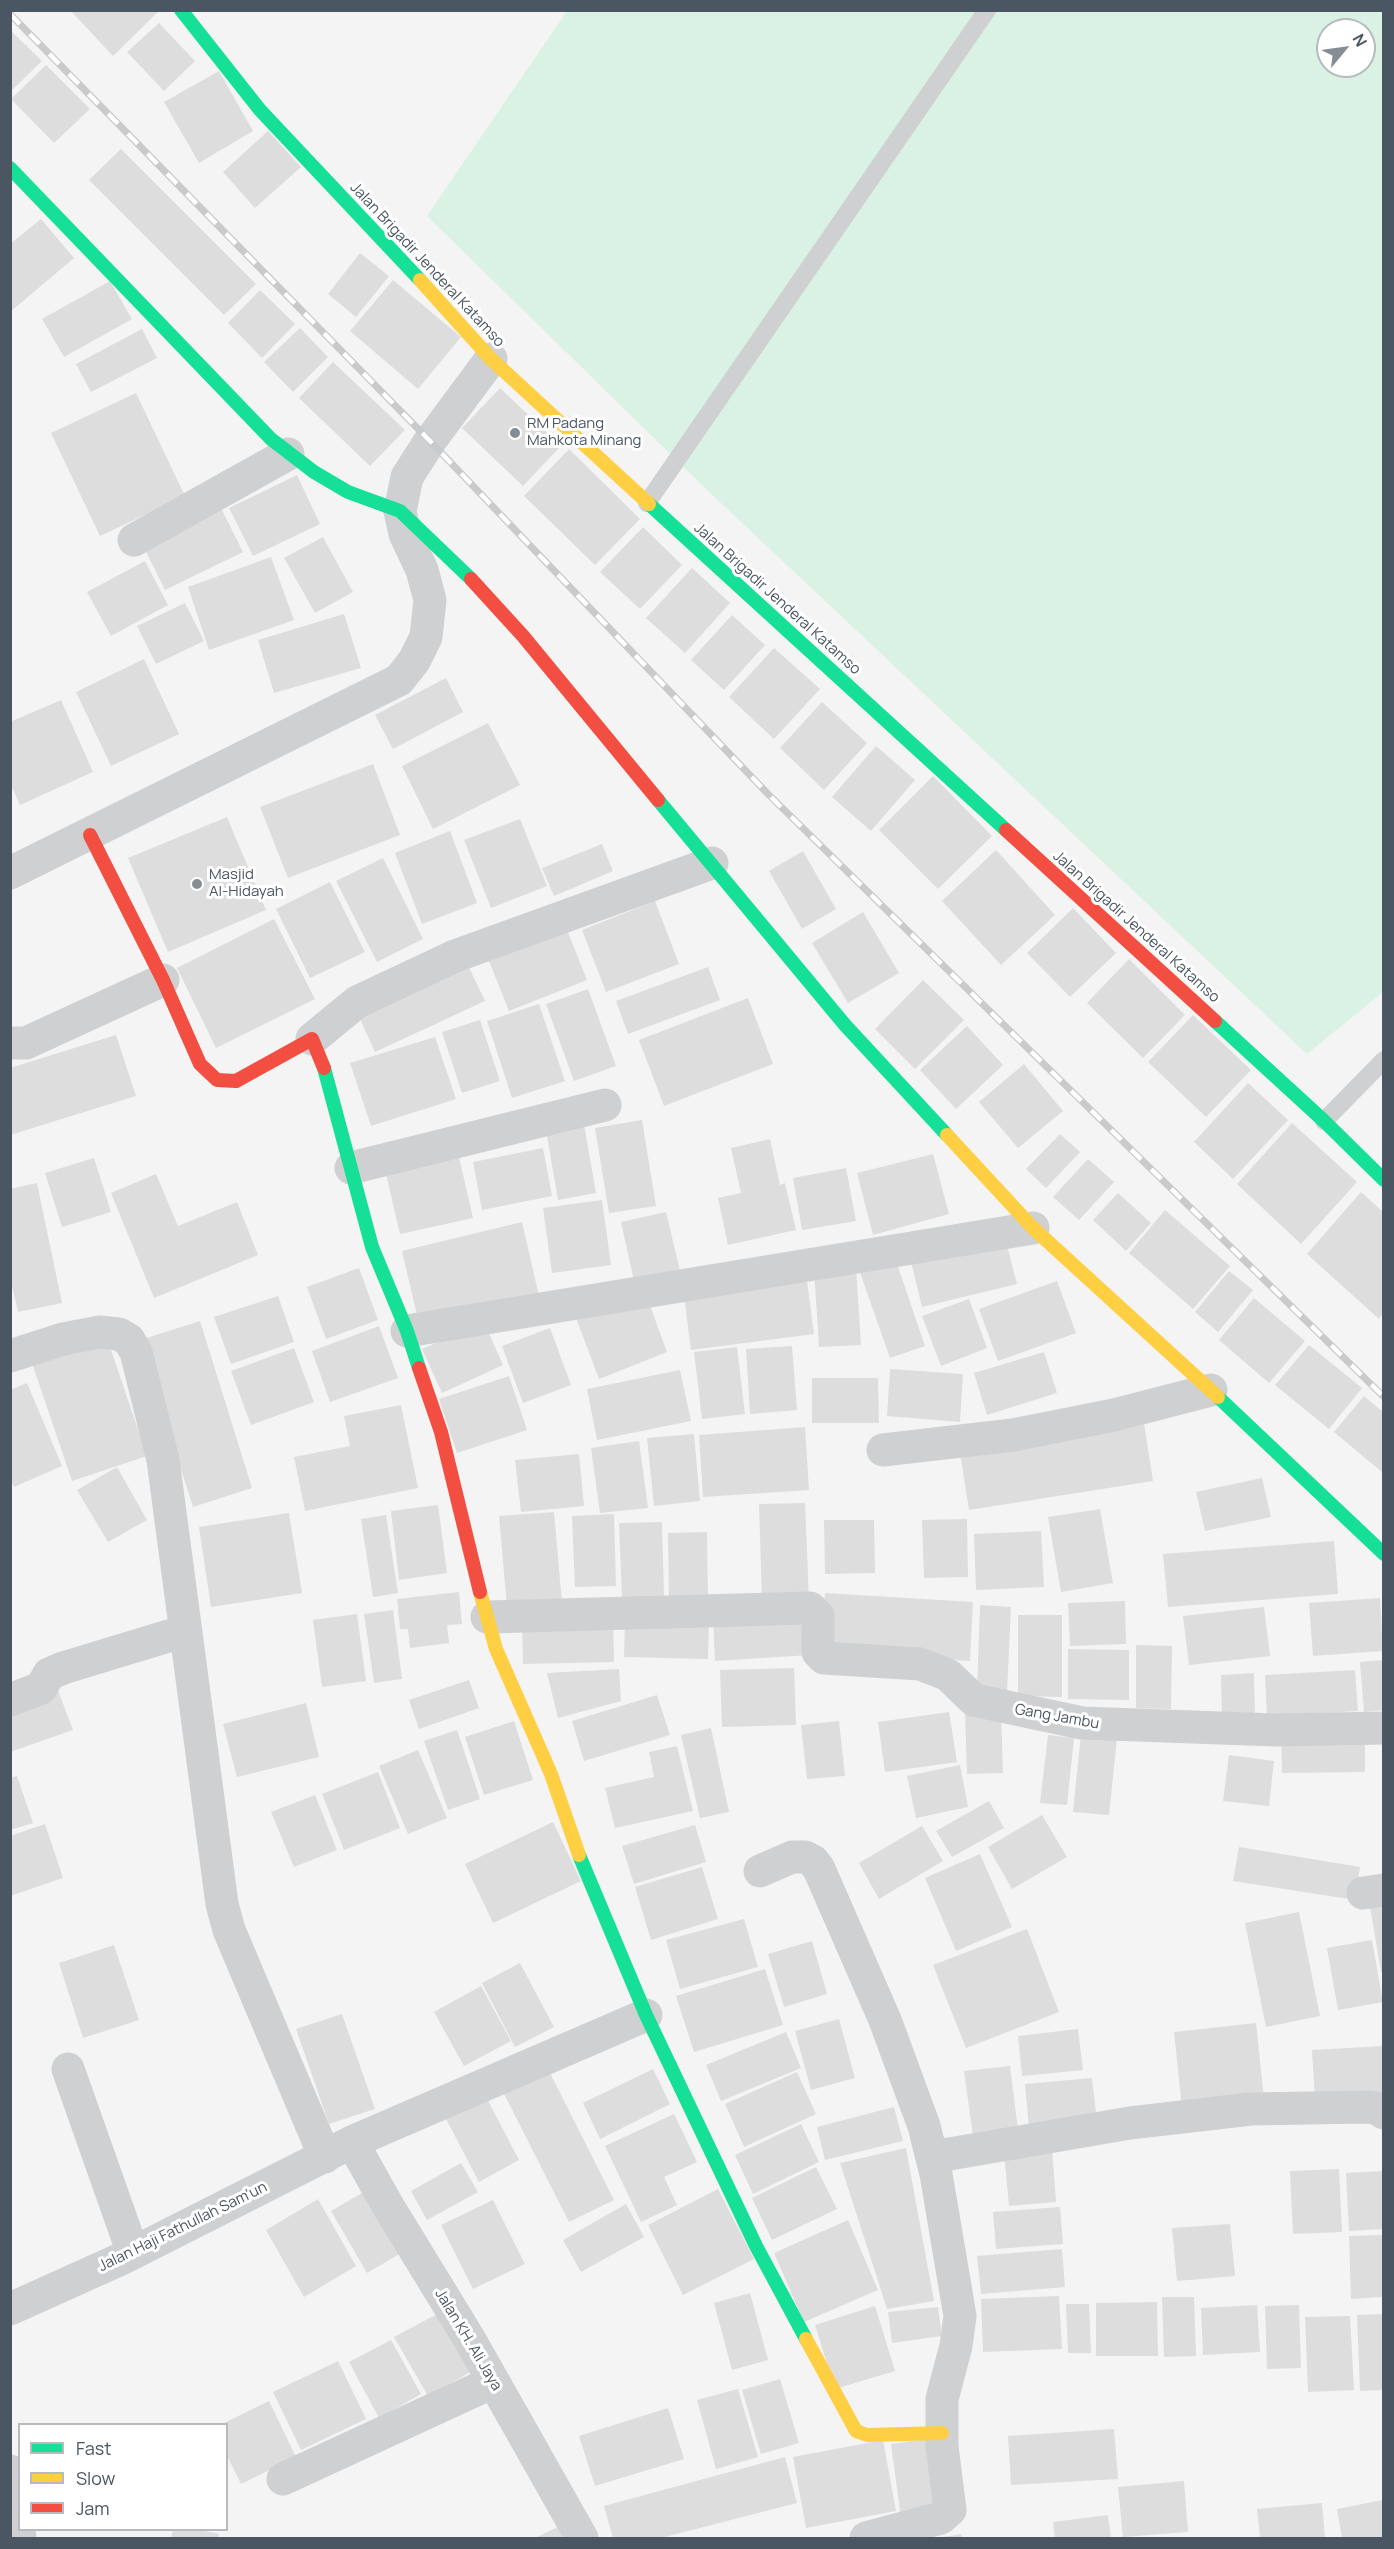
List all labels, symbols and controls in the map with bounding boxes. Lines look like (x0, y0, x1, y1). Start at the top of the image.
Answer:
north arrow (1316, 18, 1376, 78)
text: N (1348, 30, 1372, 51)
street label: Jalan Brigadir Jenderal Katamso (346, 179, 508, 351)
place label: RM Padang Mahkota Minang (527, 415, 641, 450)
marker: RM Padang Mahkota Minang (508, 426, 522, 440)
street label: Jalan Brigadir Jenderal Katamso (690, 519, 864, 679)
street label: Jalan Brigadir Jenderal Katamso (1049, 847, 1223, 1007)
place label: Masjid Al-Hidayah (209, 866, 284, 901)
marker: Masjid Al-Hidayah (190, 877, 204, 891)
street label: Gang Jambu (1013, 1701, 1101, 1733)
street label: Jalan Haji Fathullah Sam'un (96, 2178, 270, 2276)
street label: Jalan KH. Ali Jaya (431, 2286, 505, 2394)
legend (18, 2423, 228, 2531)
text: Fast (76, 2436, 111, 2460)
text: Slow (76, 2466, 115, 2490)
text: Jam (76, 2496, 110, 2520)

